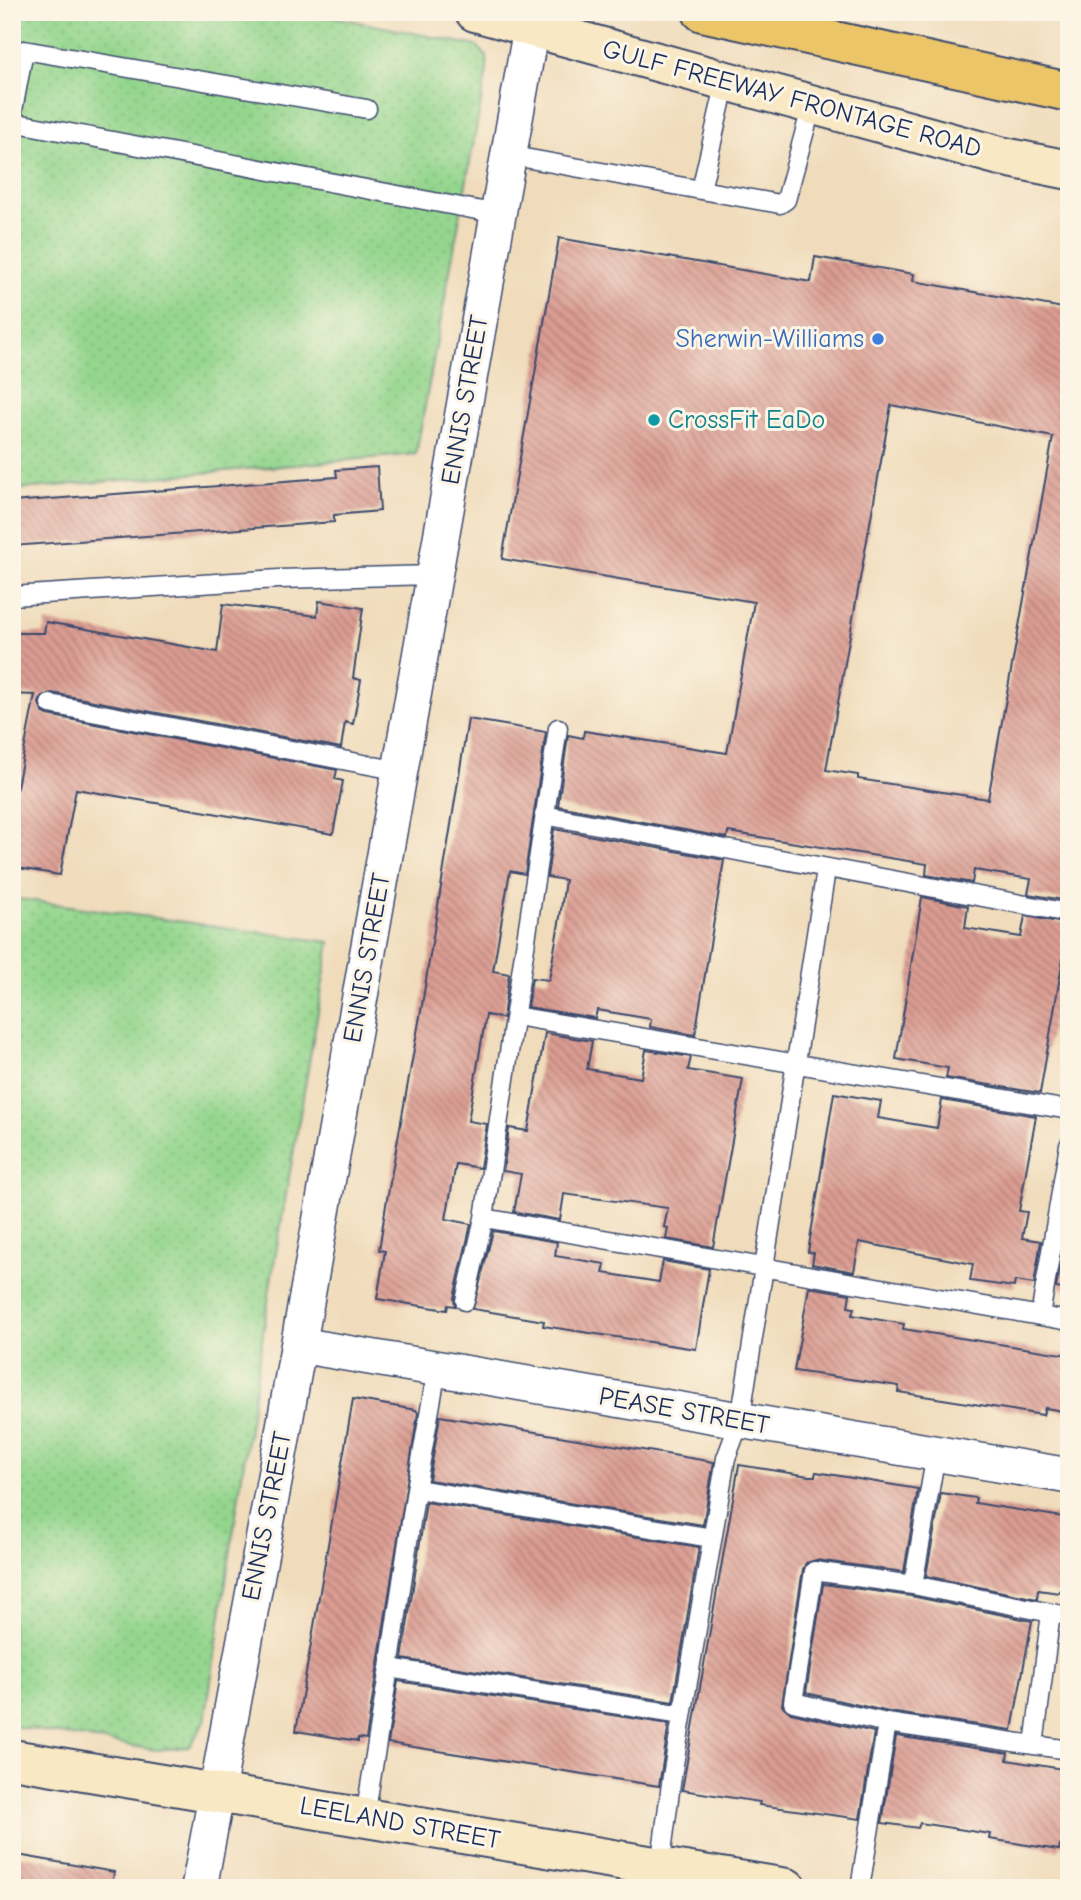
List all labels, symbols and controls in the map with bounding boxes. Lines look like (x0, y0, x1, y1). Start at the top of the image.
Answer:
street label: GULF FREEWAY FRONTAGE ROAD (599, 34, 985, 164)
street label: ENNIS STREET (435, 313, 495, 487)
place label: Sherwin-Williams (675, 324, 864, 354)
marker: Sherwin-Williams (870, 331, 886, 347)
place label: CrossFit EaDo (668, 405, 825, 435)
marker: CrossFit EaDo (646, 412, 662, 428)
street label: ENNIS STREET (337, 871, 397, 1045)
street label: PEASE STREET (597, 1381, 772, 1441)
street label: ENNIS STREET (236, 1429, 298, 1603)
street label: LEELAND STREET (297, 1791, 503, 1855)

